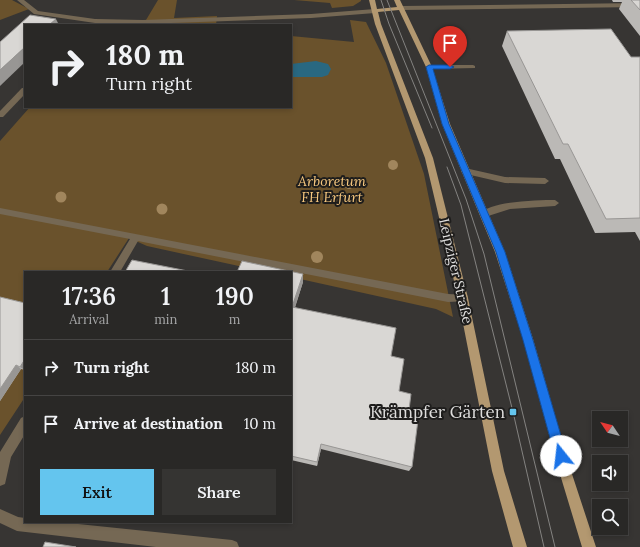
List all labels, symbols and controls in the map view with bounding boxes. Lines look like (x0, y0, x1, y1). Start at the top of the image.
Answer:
pin (433, 26, 467, 67)
icon: arrive (439, 32, 461, 54)
text: 180 m (106, 37, 184, 73)
icon: right (40, 40, 92, 92)
text: Turn right (106, 72, 192, 95)
park label: Arboretum FH Erfurt (297, 172, 367, 206)
street label: Leipziger Straße (435, 217, 477, 326)
text: 17:36 (62, 281, 116, 312)
text: 1 (161, 281, 170, 312)
text: 190 (215, 281, 254, 312)
text: Arrival (69, 311, 109, 328)
text: min (154, 311, 177, 328)
text: m (229, 311, 240, 328)
icon: right (40, 357, 62, 379)
text: Turn right (74, 358, 150, 377)
text: 180 m (235, 358, 276, 377)
place label: Krämpfer Gärten (370, 401, 505, 423)
marker: Krämpfer Gärten (508, 407, 518, 417)
north arrow (592, 411, 628, 447)
map controls (592, 411, 628, 535)
icon: arrive (40, 413, 62, 435)
text: Arrive at destination (74, 414, 223, 433)
text: 10 m (244, 414, 276, 433)
position arrow (540, 435, 582, 477)
button: sound (592, 455, 628, 491)
button: Exit (40, 469, 154, 515)
button: Share (162, 469, 276, 515)
button: search (592, 499, 628, 535)

